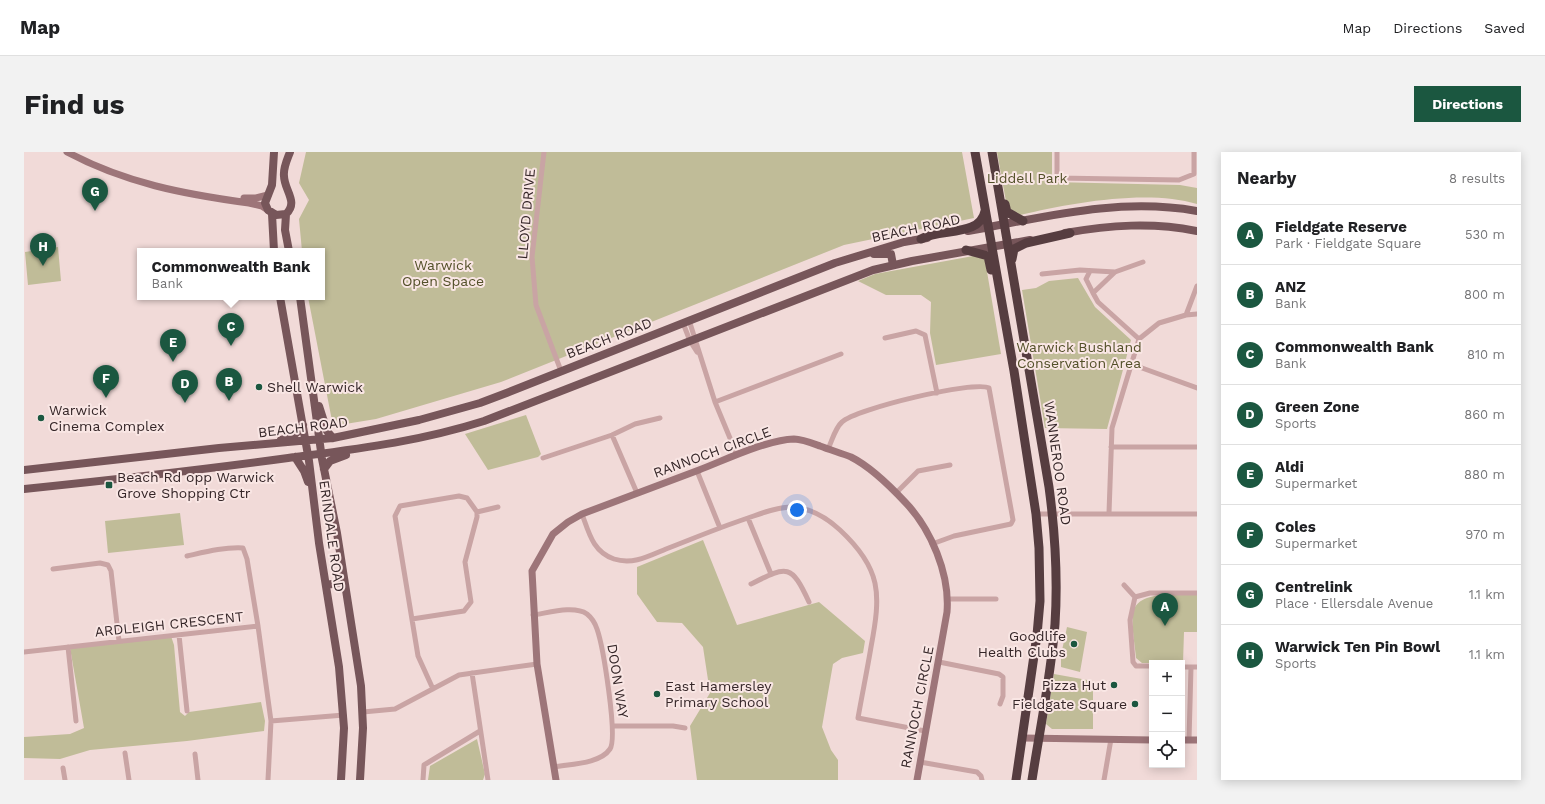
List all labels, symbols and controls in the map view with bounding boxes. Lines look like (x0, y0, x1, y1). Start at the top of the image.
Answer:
text: Map (20, 16, 60, 39)
text: Map (1343, 20, 1371, 36)
text: Directions (1393, 20, 1462, 36)
text: Saved (1484, 20, 1525, 36)
button: Directions (1414, 86, 1521, 122)
text: Find us (24, 88, 124, 121)
street label: LLOYD DRIVE (514, 168, 538, 260)
text: Nearby (1237, 168, 1296, 188)
park label: Liddell Park (987, 170, 1067, 186)
text: 8 results (1449, 171, 1505, 186)
pin: G (82, 178, 108, 211)
street label: BEACH ROAD (870, 211, 962, 245)
text: Fieldgate Reserve (1275, 218, 1407, 236)
text: A (1246, 227, 1254, 242)
text: 530 m (1465, 227, 1505, 242)
pin: H (30, 233, 56, 266)
text: Park · Fieldgate Square (1275, 236, 1421, 251)
popup (137, 248, 325, 300)
park label: Warwick Open Space (402, 257, 484, 289)
text: Commonwealth Bank (152, 258, 310, 276)
text: Bank (152, 276, 183, 291)
text: ANZ (1275, 278, 1306, 296)
text: B (1246, 287, 1254, 302)
text: 800 m (1464, 287, 1505, 302)
text: Bank (1275, 296, 1306, 311)
pin: C (218, 313, 244, 346)
street label: BEACH ROAD (564, 314, 654, 362)
pin: E (160, 329, 186, 362)
text: Commonwealth Bank (1275, 338, 1434, 356)
park label: Warwick Bushland Conservation Area (1016, 339, 1142, 371)
text: C (1246, 347, 1254, 362)
text: 810 m (1467, 347, 1505, 362)
text: Bank (1275, 356, 1306, 371)
pin: F (93, 365, 119, 398)
pin: B (216, 368, 242, 401)
pin: D (172, 370, 198, 403)
place label: Shell Warwick (267, 379, 363, 395)
marker: Shell Warwick (254, 382, 264, 392)
text: Green Zone (1275, 398, 1360, 416)
street label: WANNEROO ROAD (1041, 400, 1075, 526)
place label: Warwick Cinema Complex (49, 402, 164, 434)
text: D (1245, 407, 1255, 422)
text: 860 m (1464, 407, 1505, 422)
marker: Warwick Cinema Complex (36, 413, 46, 423)
street label: BEACH ROAD (257, 414, 349, 440)
text: Sports (1275, 416, 1316, 431)
street label: RANNOCH CIRCLE (651, 423, 773, 481)
text: Aldi (1275, 458, 1304, 476)
text: E (1246, 467, 1254, 482)
text: 880 m (1464, 467, 1505, 482)
place label: Beach Rd opp Warwick Grove Shopping Ctr (117, 469, 274, 501)
text: Supermarket (1275, 476, 1357, 491)
street label: ERINDALE ROAD (316, 479, 348, 593)
marker: Beach Rd opp Warwick Grove Shopping Ctr (104, 480, 114, 490)
your location (787, 500, 807, 520)
text: Coles (1275, 518, 1316, 536)
text: F (1246, 527, 1254, 542)
text: 970 m (1465, 527, 1505, 542)
text: Supermarket (1275, 536, 1357, 551)
text: Centrelink (1275, 578, 1353, 596)
text: G (1245, 587, 1255, 602)
text: 1.1 km (1469, 587, 1505, 602)
pin: A (1152, 593, 1178, 626)
text: Place · Ellersdale Avenue (1275, 596, 1433, 611)
street label: ARDLEIGH CRESCENT (94, 608, 245, 640)
place label: Goodlife Health Clubs (978, 628, 1066, 660)
text: Warwick Ten Pin Bowl (1275, 638, 1440, 656)
marker: Goodlife Health Clubs (1069, 639, 1079, 649)
street label: DOON WAY (604, 643, 632, 719)
street label: RANNOCH CIRCLE (897, 644, 937, 769)
text: H (1245, 647, 1255, 662)
text: 1.1 km (1469, 647, 1505, 662)
text: Sports (1275, 656, 1316, 671)
map controls (1149, 660, 1185, 768)
button: + (1149, 660, 1185, 696)
place label: Pizza Hut (1042, 677, 1106, 693)
place label: East Hamersley Primary School (665, 678, 772, 710)
marker: Pizza Hut (1109, 680, 1119, 690)
marker: East Hamersley Primary School (652, 689, 662, 699)
place label: Fieldgate Square (1012, 696, 1127, 712)
button: − (1149, 696, 1185, 732)
marker: Fieldgate Square (1130, 699, 1140, 709)
button: locate (1149, 732, 1185, 768)

